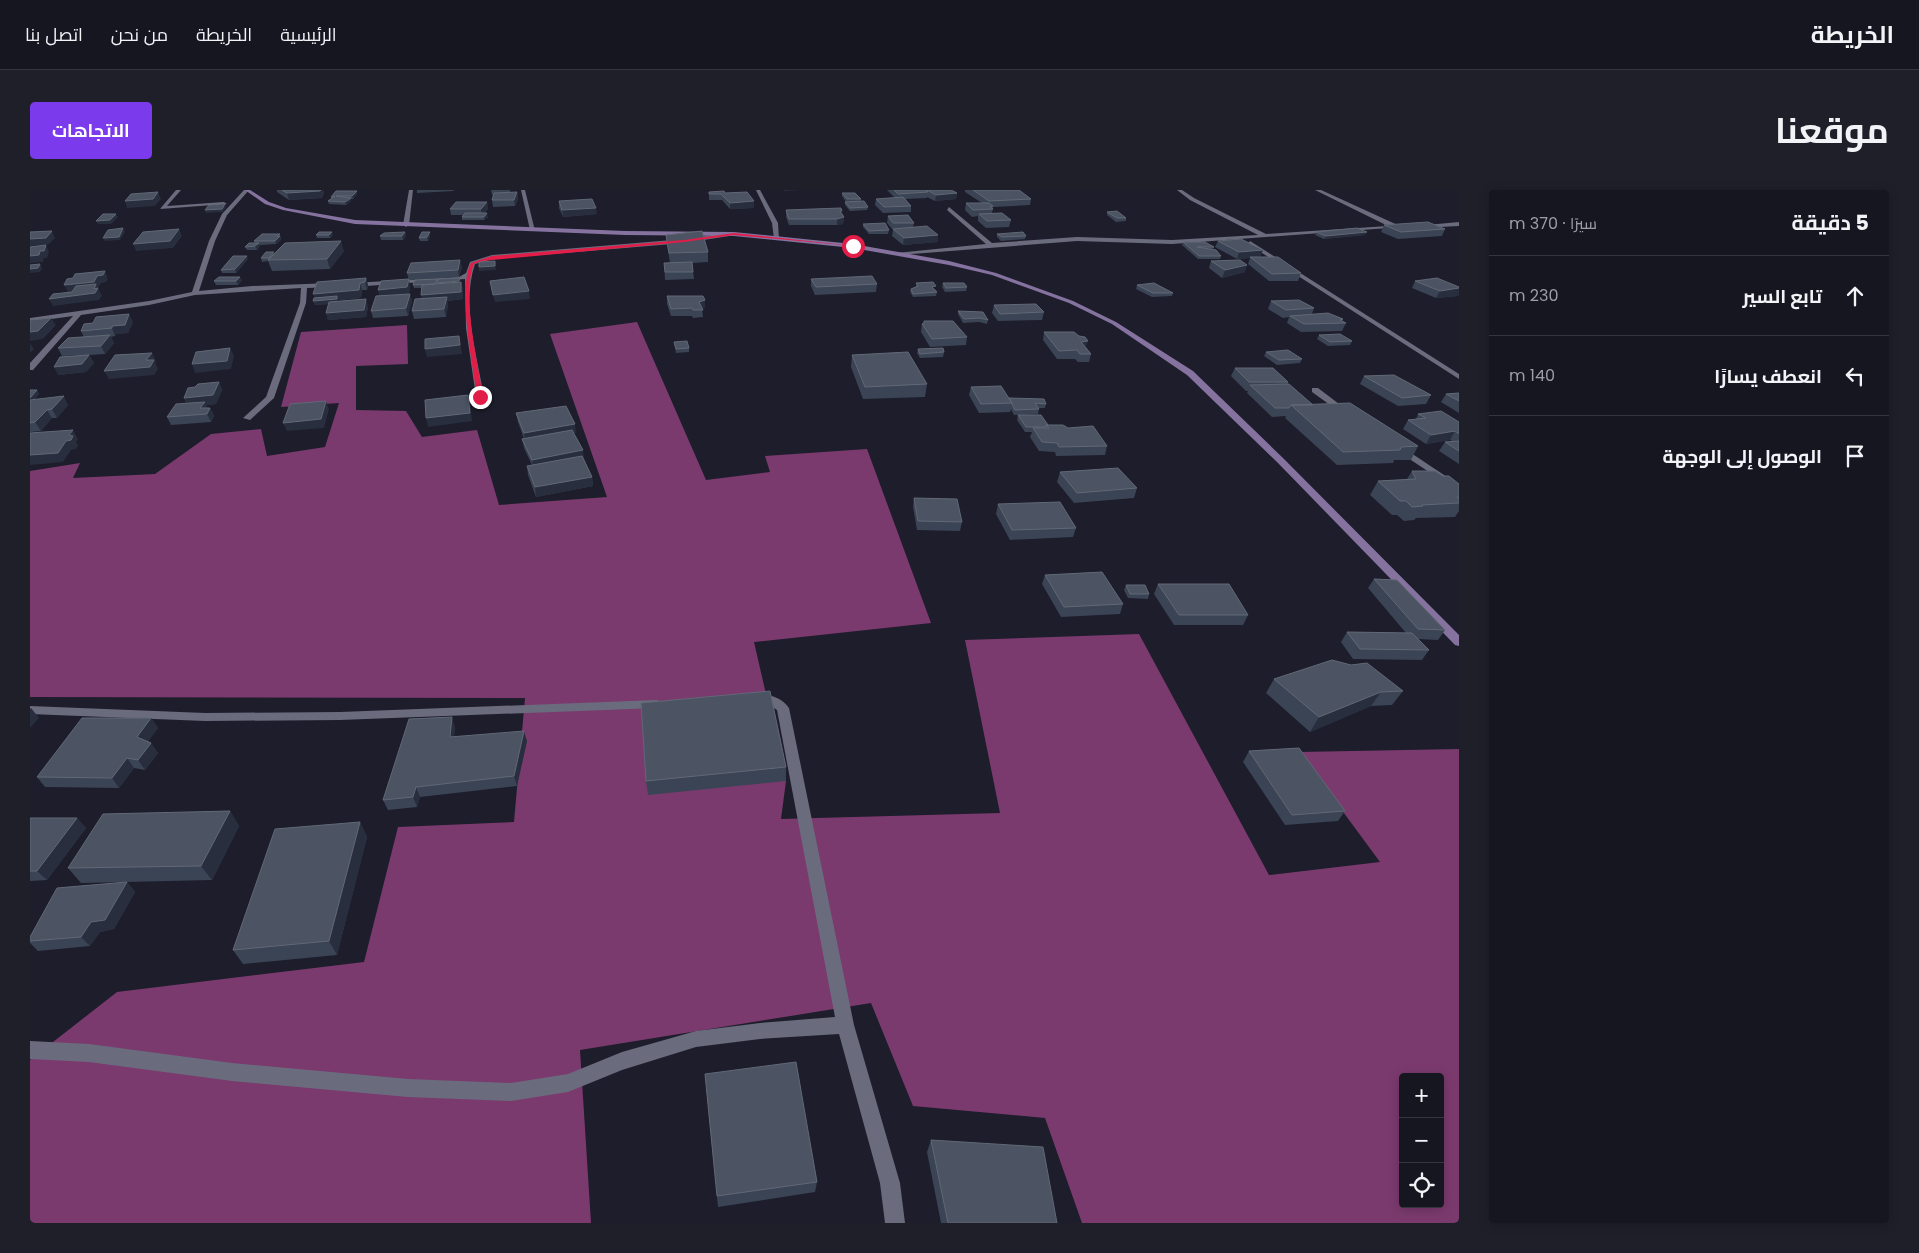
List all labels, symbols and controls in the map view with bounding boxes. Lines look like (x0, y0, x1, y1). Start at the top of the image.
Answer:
text: الخريطة (1811, 18, 1894, 51)
text: اتصل بنا (25, 22, 83, 47)
text: من نحن (111, 22, 168, 47)
text: الخريطة (196, 22, 252, 47)
text: الرئيسية (280, 22, 337, 47)
button: الاتجاهات (30, 102, 152, 159)
text: موقعنا (1775, 106, 1889, 155)
text: 5 دقيقة (1792, 208, 1869, 237)
text: سيرًا · 370 m (1509, 212, 1597, 235)
route start (842, 235, 865, 258)
icon: ahead (1841, 282, 1869, 310)
text: تابع السير (1742, 283, 1822, 310)
text: 230 m (1509, 284, 1558, 307)
icon: left (1841, 362, 1869, 390)
text: انعطف يسارًا (1714, 363, 1822, 390)
text: 140 m (1509, 364, 1555, 387)
route end (469, 386, 492, 409)
icon: arrive (1841, 442, 1869, 470)
text: الوصول إلى الوجهة (1663, 443, 1822, 470)
map controls (1399, 1073, 1444, 1208)
button: + (1399, 1073, 1444, 1118)
button: − (1399, 1118, 1444, 1163)
button: locate (1399, 1163, 1444, 1208)

